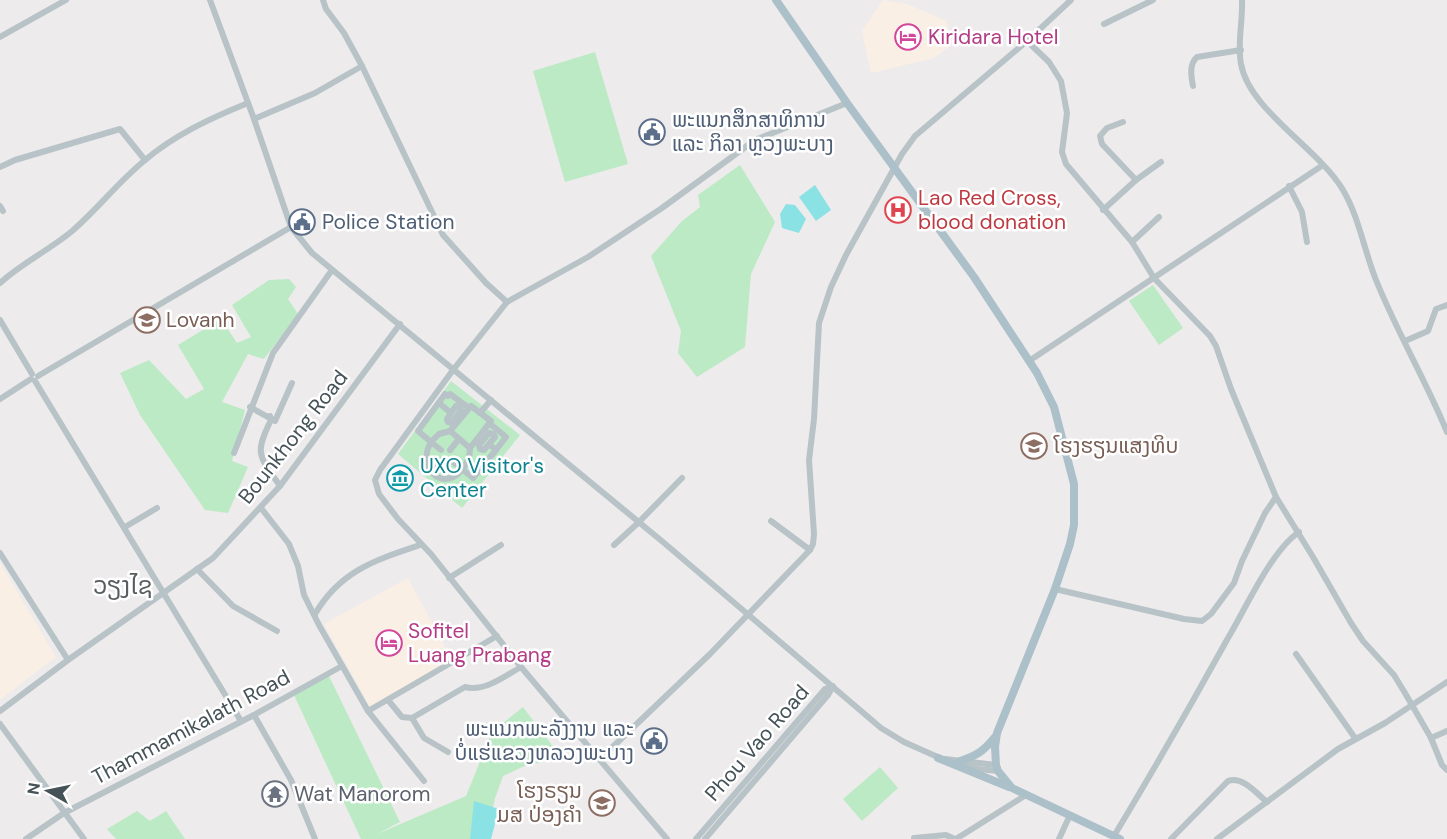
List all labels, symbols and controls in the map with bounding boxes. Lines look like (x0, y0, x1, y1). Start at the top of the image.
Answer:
hotel icon: Kiridara Hotel (893, 22, 923, 52)
place label: Kiridara Hotel (928, 23, 1058, 51)
place label: ພະແນກສຶກສາທິການ ແລະ ກິລາ ຫຼວງພະບາງ (672, 106, 834, 158)
public building icon: ພະແນກສຶກສາທິການ ແລະ ກິລາ ຫຼວງພະບາງ (637, 117, 667, 147)
place label: Lao Red Cross, blood donation (918, 184, 1066, 236)
hospital icon: Lao Red Cross, blood donation (883, 195, 913, 225)
public building icon: Police Station (287, 207, 317, 237)
place label: Police Station (322, 208, 455, 236)
school or university icon: Lovanh (132, 305, 162, 335)
place label: Lovanh (166, 306, 235, 334)
street label: Bounkhong Road (232, 364, 354, 510)
school or university icon: ໂຮງຮຽນແສງທິບ (1019, 431, 1049, 461)
place label: ໂຮງຮຽນແສງທິບ (1053, 432, 1178, 460)
place label: UXO Visitor's Center (420, 452, 544, 504)
museum icon: UXO Visitor's Center (385, 463, 415, 493)
district label: ວຽງໄຊ (93, 570, 153, 601)
place label: Sofitel Luang Prabang (408, 617, 552, 669)
hotel icon: Sofitel Luang Prabang (374, 628, 404, 658)
street label: Thammamikalath Road (87, 663, 295, 791)
street label: Phou Vao Road (699, 679, 815, 807)
place label: ພະແນກພະລັງງານ ແລະ ບໍ່ແຮ່ແຂວງຫລວງພະບາງ (455, 715, 634, 767)
public building icon: ພະແນກພະລັງງານ ແລະ ບໍ່ແຮ່ແຂວງຫລວງພະບາງ (639, 726, 669, 756)
north arrow (18, 761, 78, 821)
place label: ໂຮງຣຽນ ມສ ປ່ອງຄຳ (497, 777, 582, 829)
temple icon: Wat Manorom (260, 779, 290, 809)
place label: Wat Manorom (294, 780, 430, 808)
text: N (22, 781, 45, 796)
school or university icon: ໂຮງຣຽນ ມສ ປ່ອງຄຳ (587, 788, 617, 818)

